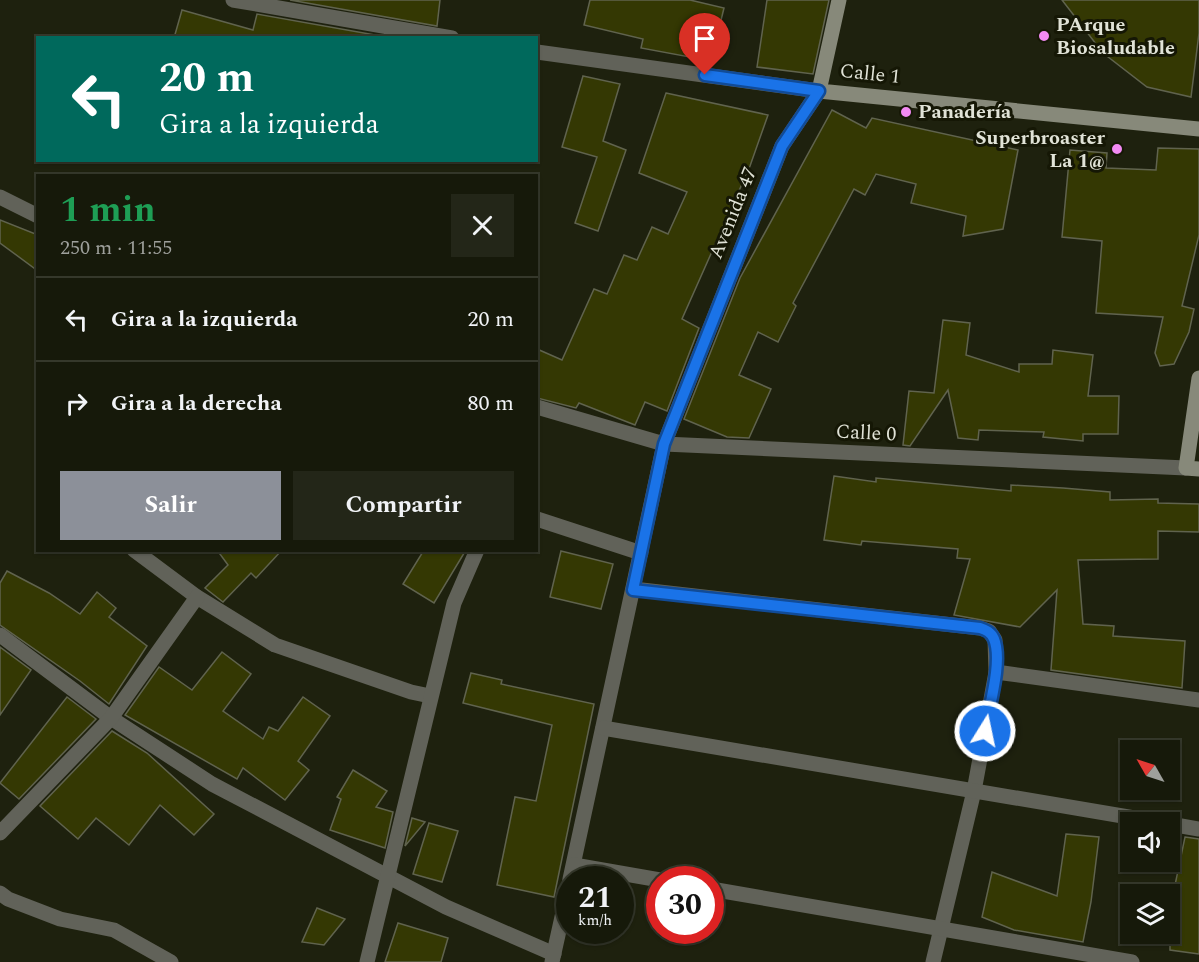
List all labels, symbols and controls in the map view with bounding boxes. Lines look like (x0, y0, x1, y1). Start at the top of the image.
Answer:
place label: PArque Biosaludable (1056, 10, 1175, 63)
pin (679, 13, 730, 75)
icon: arrive (688, 22, 721, 55)
marker: PArque Biosaludable (1037, 29, 1051, 43)
text: 20 m (159, 47, 254, 110)
street label: Calle 1 (838, 56, 902, 92)
icon: left (60, 60, 138, 138)
place label: Panadería (918, 97, 1012, 127)
text: Gira a la izquierda (159, 104, 379, 146)
marker: Panadería (899, 105, 913, 119)
place label: Superbroaster La 1@ (975, 123, 1105, 176)
marker: Superbroaster La 1@ (1110, 142, 1124, 156)
street label: Avenida 47 (701, 162, 765, 264)
text: 1 min (60, 183, 156, 238)
button: close (451, 194, 514, 257)
text: 250 m · 11:55 (60, 233, 172, 263)
icon: left (60, 303, 93, 336)
text: Gira a la izquierda (111, 303, 298, 336)
text: 20 m (468, 303, 514, 336)
icon: right (60, 387, 93, 420)
text: Gira a la derecha (111, 387, 282, 420)
text: 80 m (468, 387, 514, 420)
street label: Calle 0 (835, 416, 897, 450)
button: Salir (60, 471, 281, 540)
button: Compartir (293, 471, 514, 540)
position arrow (953, 699, 1017, 763)
north arrow (1120, 740, 1180, 800)
map controls (1120, 740, 1180, 944)
button: sound (1120, 812, 1180, 872)
speed limit sign: 30 (646, 866, 724, 944)
text: 21 (578, 875, 612, 921)
button: layers (1120, 884, 1180, 944)
text: km/h (578, 909, 612, 932)

